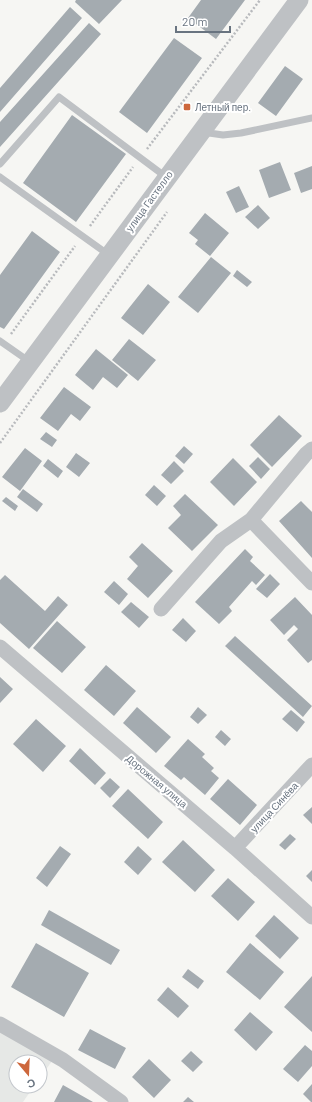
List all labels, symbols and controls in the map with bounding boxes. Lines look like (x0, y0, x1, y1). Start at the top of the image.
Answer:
scale bar (176, 8, 230, 34)
text: 20 m (182, 14, 208, 28)
place label: Летный пер. (195, 101, 251, 113)
marker: Летный пер. (182, 102, 192, 112)
street label: улица Гастелло (123, 168, 175, 234)
street label: Дорожная улица (124, 752, 190, 810)
street label: улица Синёва (248, 779, 301, 835)
north arrow (8, 1054, 48, 1094)
text: С (25, 1076, 37, 1091)

